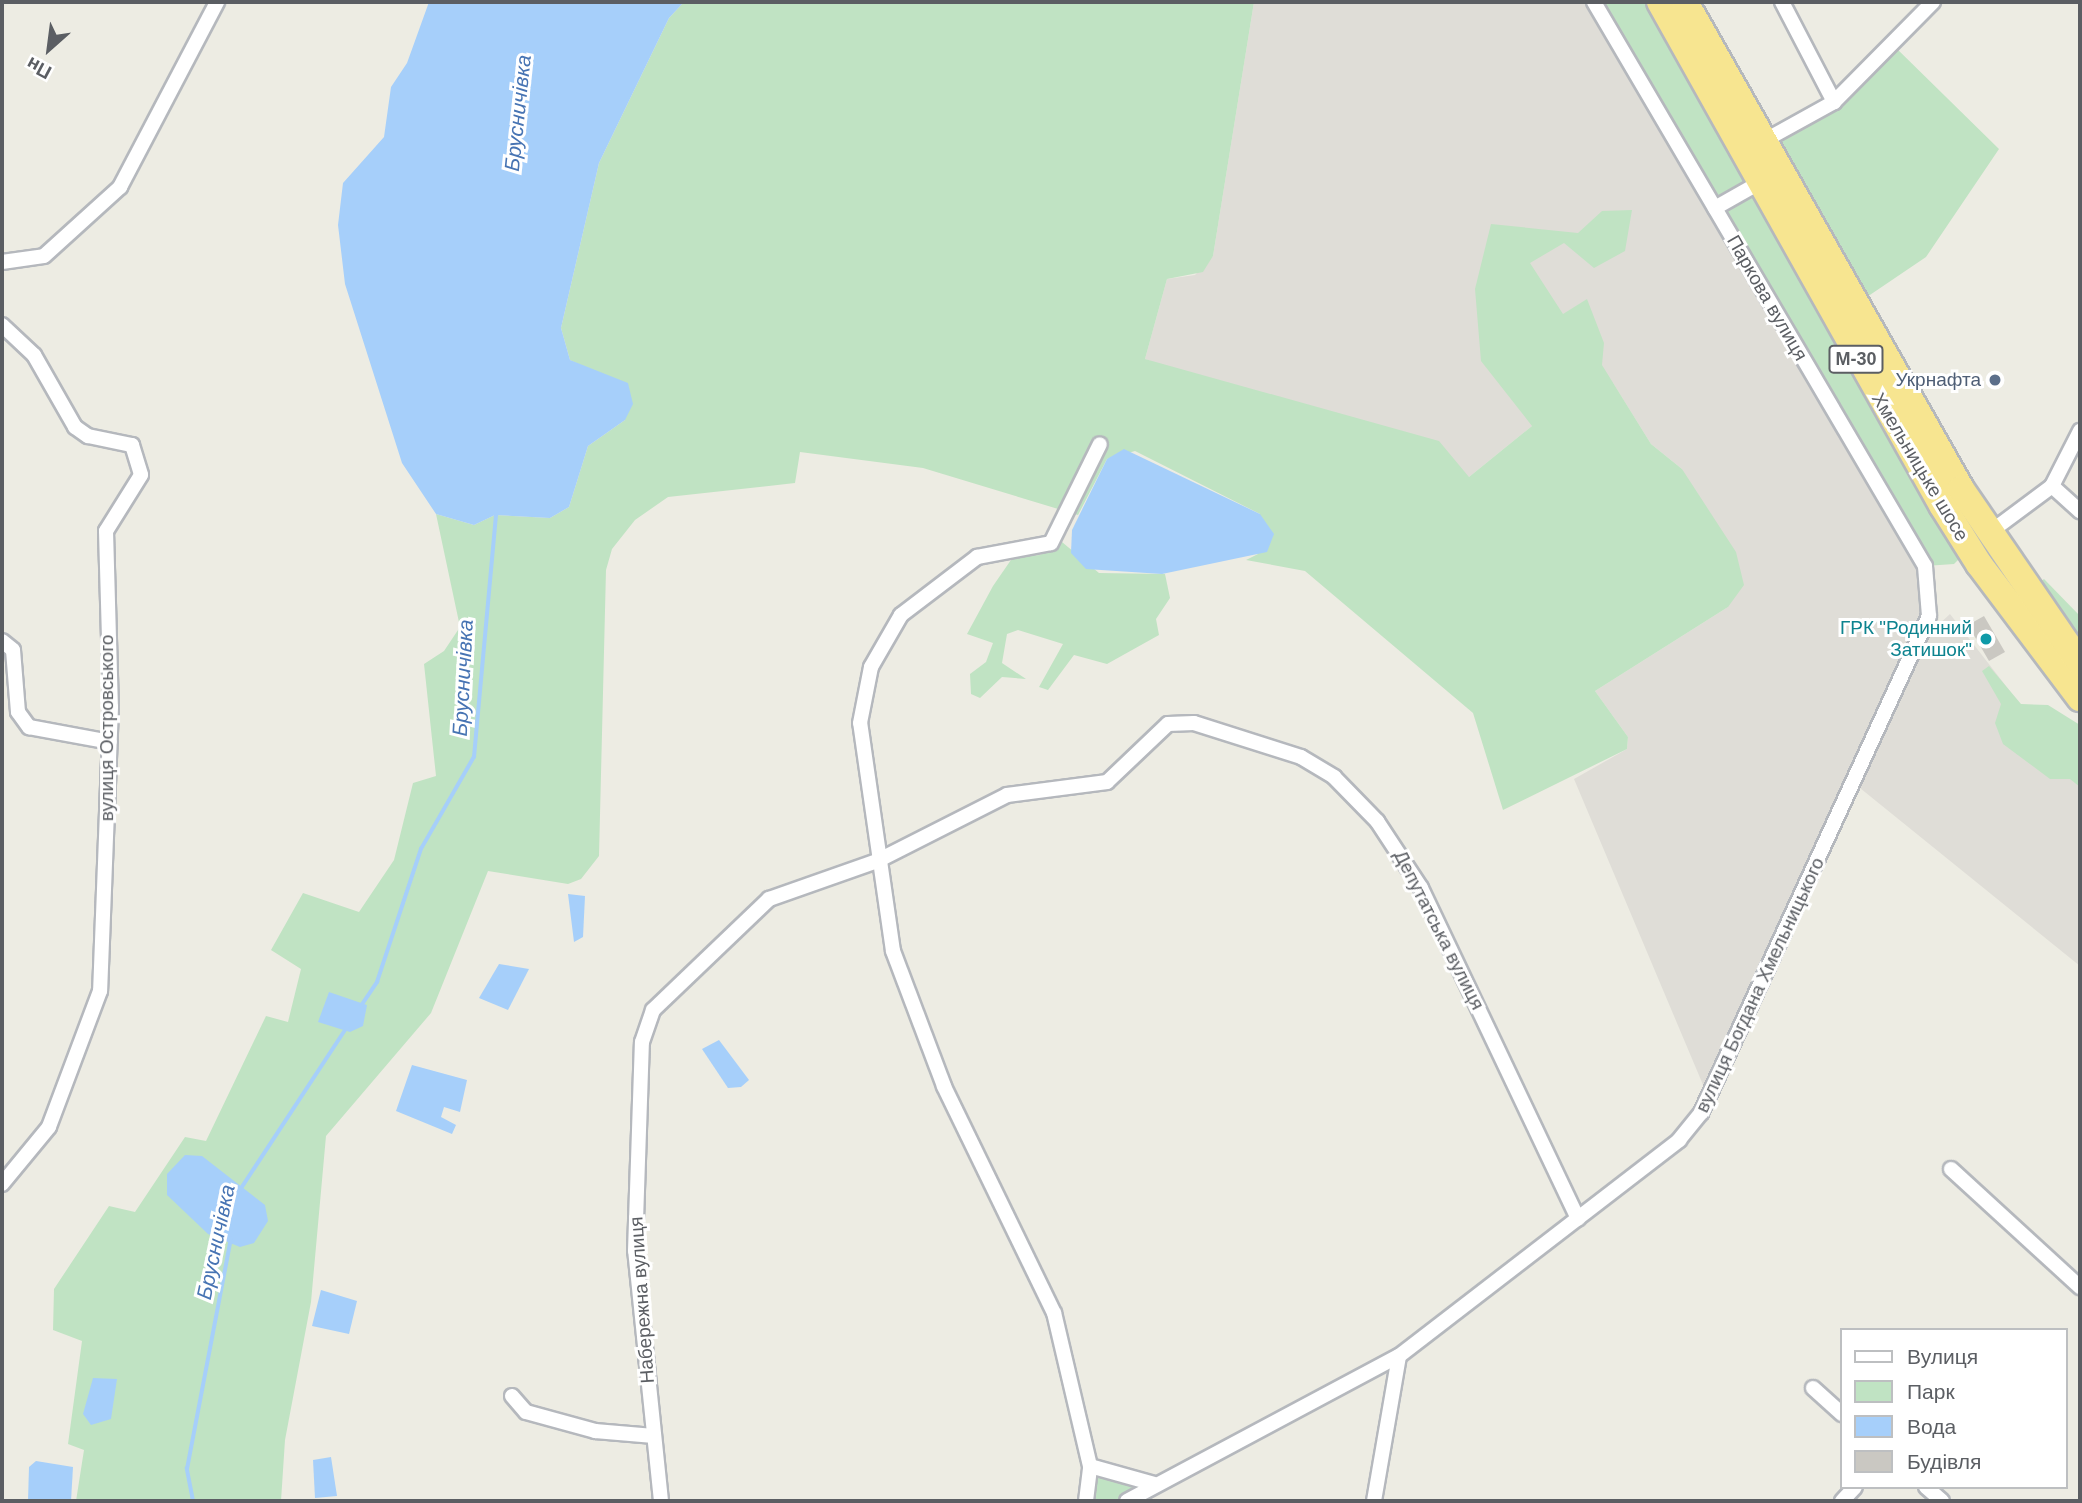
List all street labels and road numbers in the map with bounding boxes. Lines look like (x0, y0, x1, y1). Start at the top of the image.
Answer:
street label: Паркова вулиця (1722, 231, 1812, 365)
road number: М-30 (1828, 344, 1884, 374)
street label: Хмельницьке шосе (1867, 389, 1973, 545)
street label: вулиця Островського (96, 635, 118, 821)
street label: Депутатська вулиця (1389, 846, 1489, 1014)
street label: вулиця Богдана Хмельницького (1691, 854, 1829, 1116)
street label: Набережна вулиця (625, 1216, 659, 1384)

